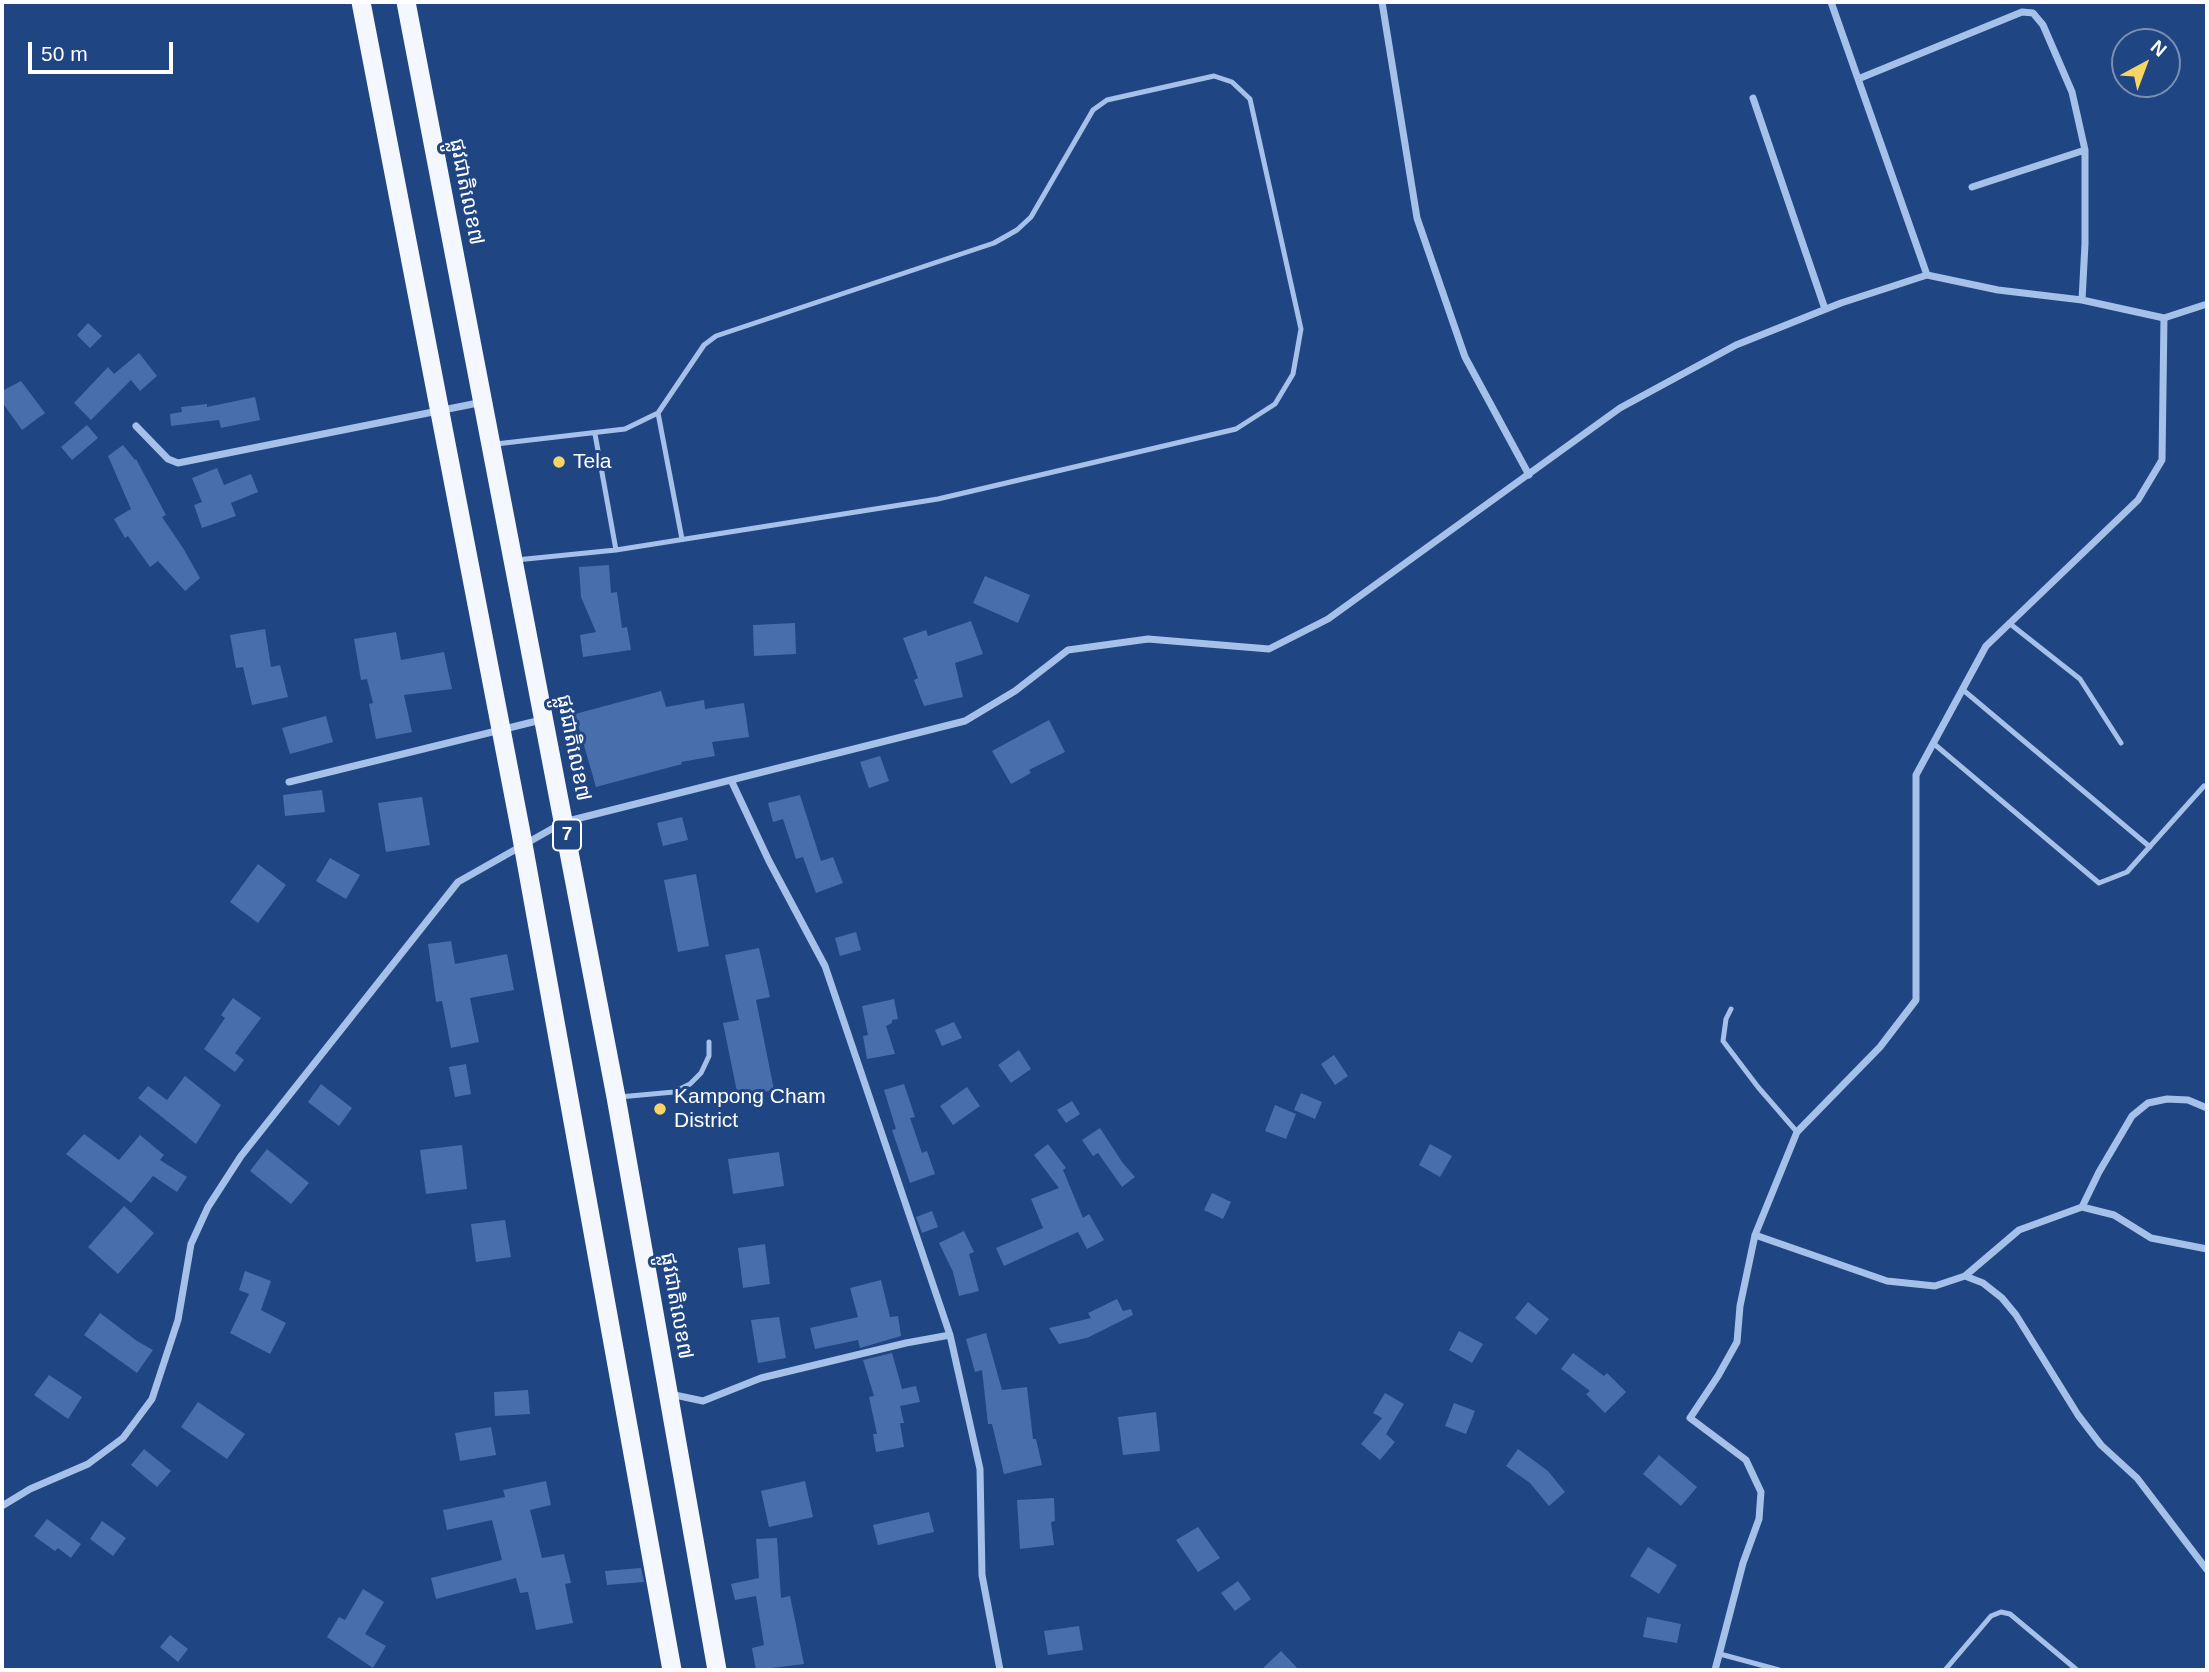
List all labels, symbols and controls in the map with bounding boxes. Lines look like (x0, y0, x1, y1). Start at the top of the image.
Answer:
scale bar (32, 28, 177, 72)
north arrow (2111, 28, 2181, 98)
text: N (2147, 36, 2171, 61)
text: 50 m (41, 42, 88, 65)
street label: ផ្លូវជាតិលេខ៧ (443, 137, 489, 247)
place label: Tela (573, 449, 612, 475)
marker: Tela (551, 454, 567, 470)
street label: ផ្លូវជាតិលេខ៧ (550, 693, 596, 803)
road number: 7 (553, 820, 581, 850)
place label: Kampong Cham District (674, 1084, 826, 1134)
marker: Kampong Cham District (652, 1101, 668, 1117)
street label: ផ្លូវជាតិលេខ៧ (654, 1251, 698, 1361)

